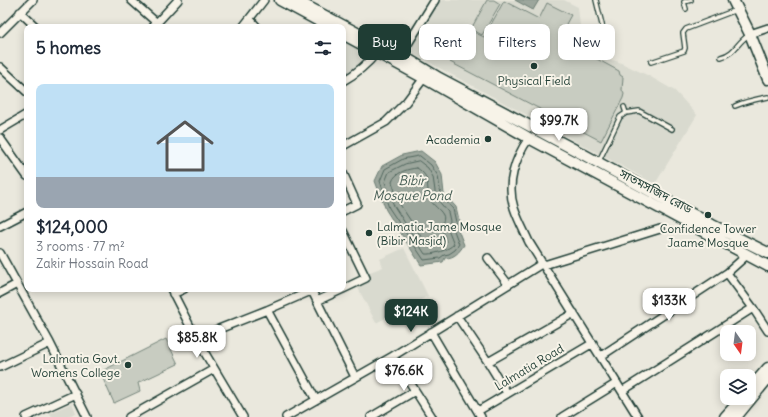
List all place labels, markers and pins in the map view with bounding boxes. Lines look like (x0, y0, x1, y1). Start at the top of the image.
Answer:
marker: Physical Field (529, 61, 539, 71)
place label: Physical Field (497, 73, 571, 88)
pin: $99.7K (526, 108, 592, 142)
place label: Academia (426, 132, 480, 147)
marker: Academia (483, 134, 493, 144)
marker: Confidence Tower Jaame Mosque (703, 210, 713, 220)
place label: Lalmatia Jame Mosque (Bibir Masjid) (377, 219, 501, 248)
place label: Confidence Tower Jaame Mosque (660, 221, 756, 250)
marker: Lalmatia Jame Mosque (Bibir Masjid) (364, 228, 374, 238)
pin: $133K (641, 288, 697, 322)
pin: $124K (383, 299, 439, 333)
pin: $85.8K (164, 325, 230, 359)
place label: Lalmatia Govt. Womens College (31, 351, 120, 380)
pin: $76.6K (371, 358, 437, 392)
marker: Lalmatia Govt. Womens College (123, 360, 133, 370)

